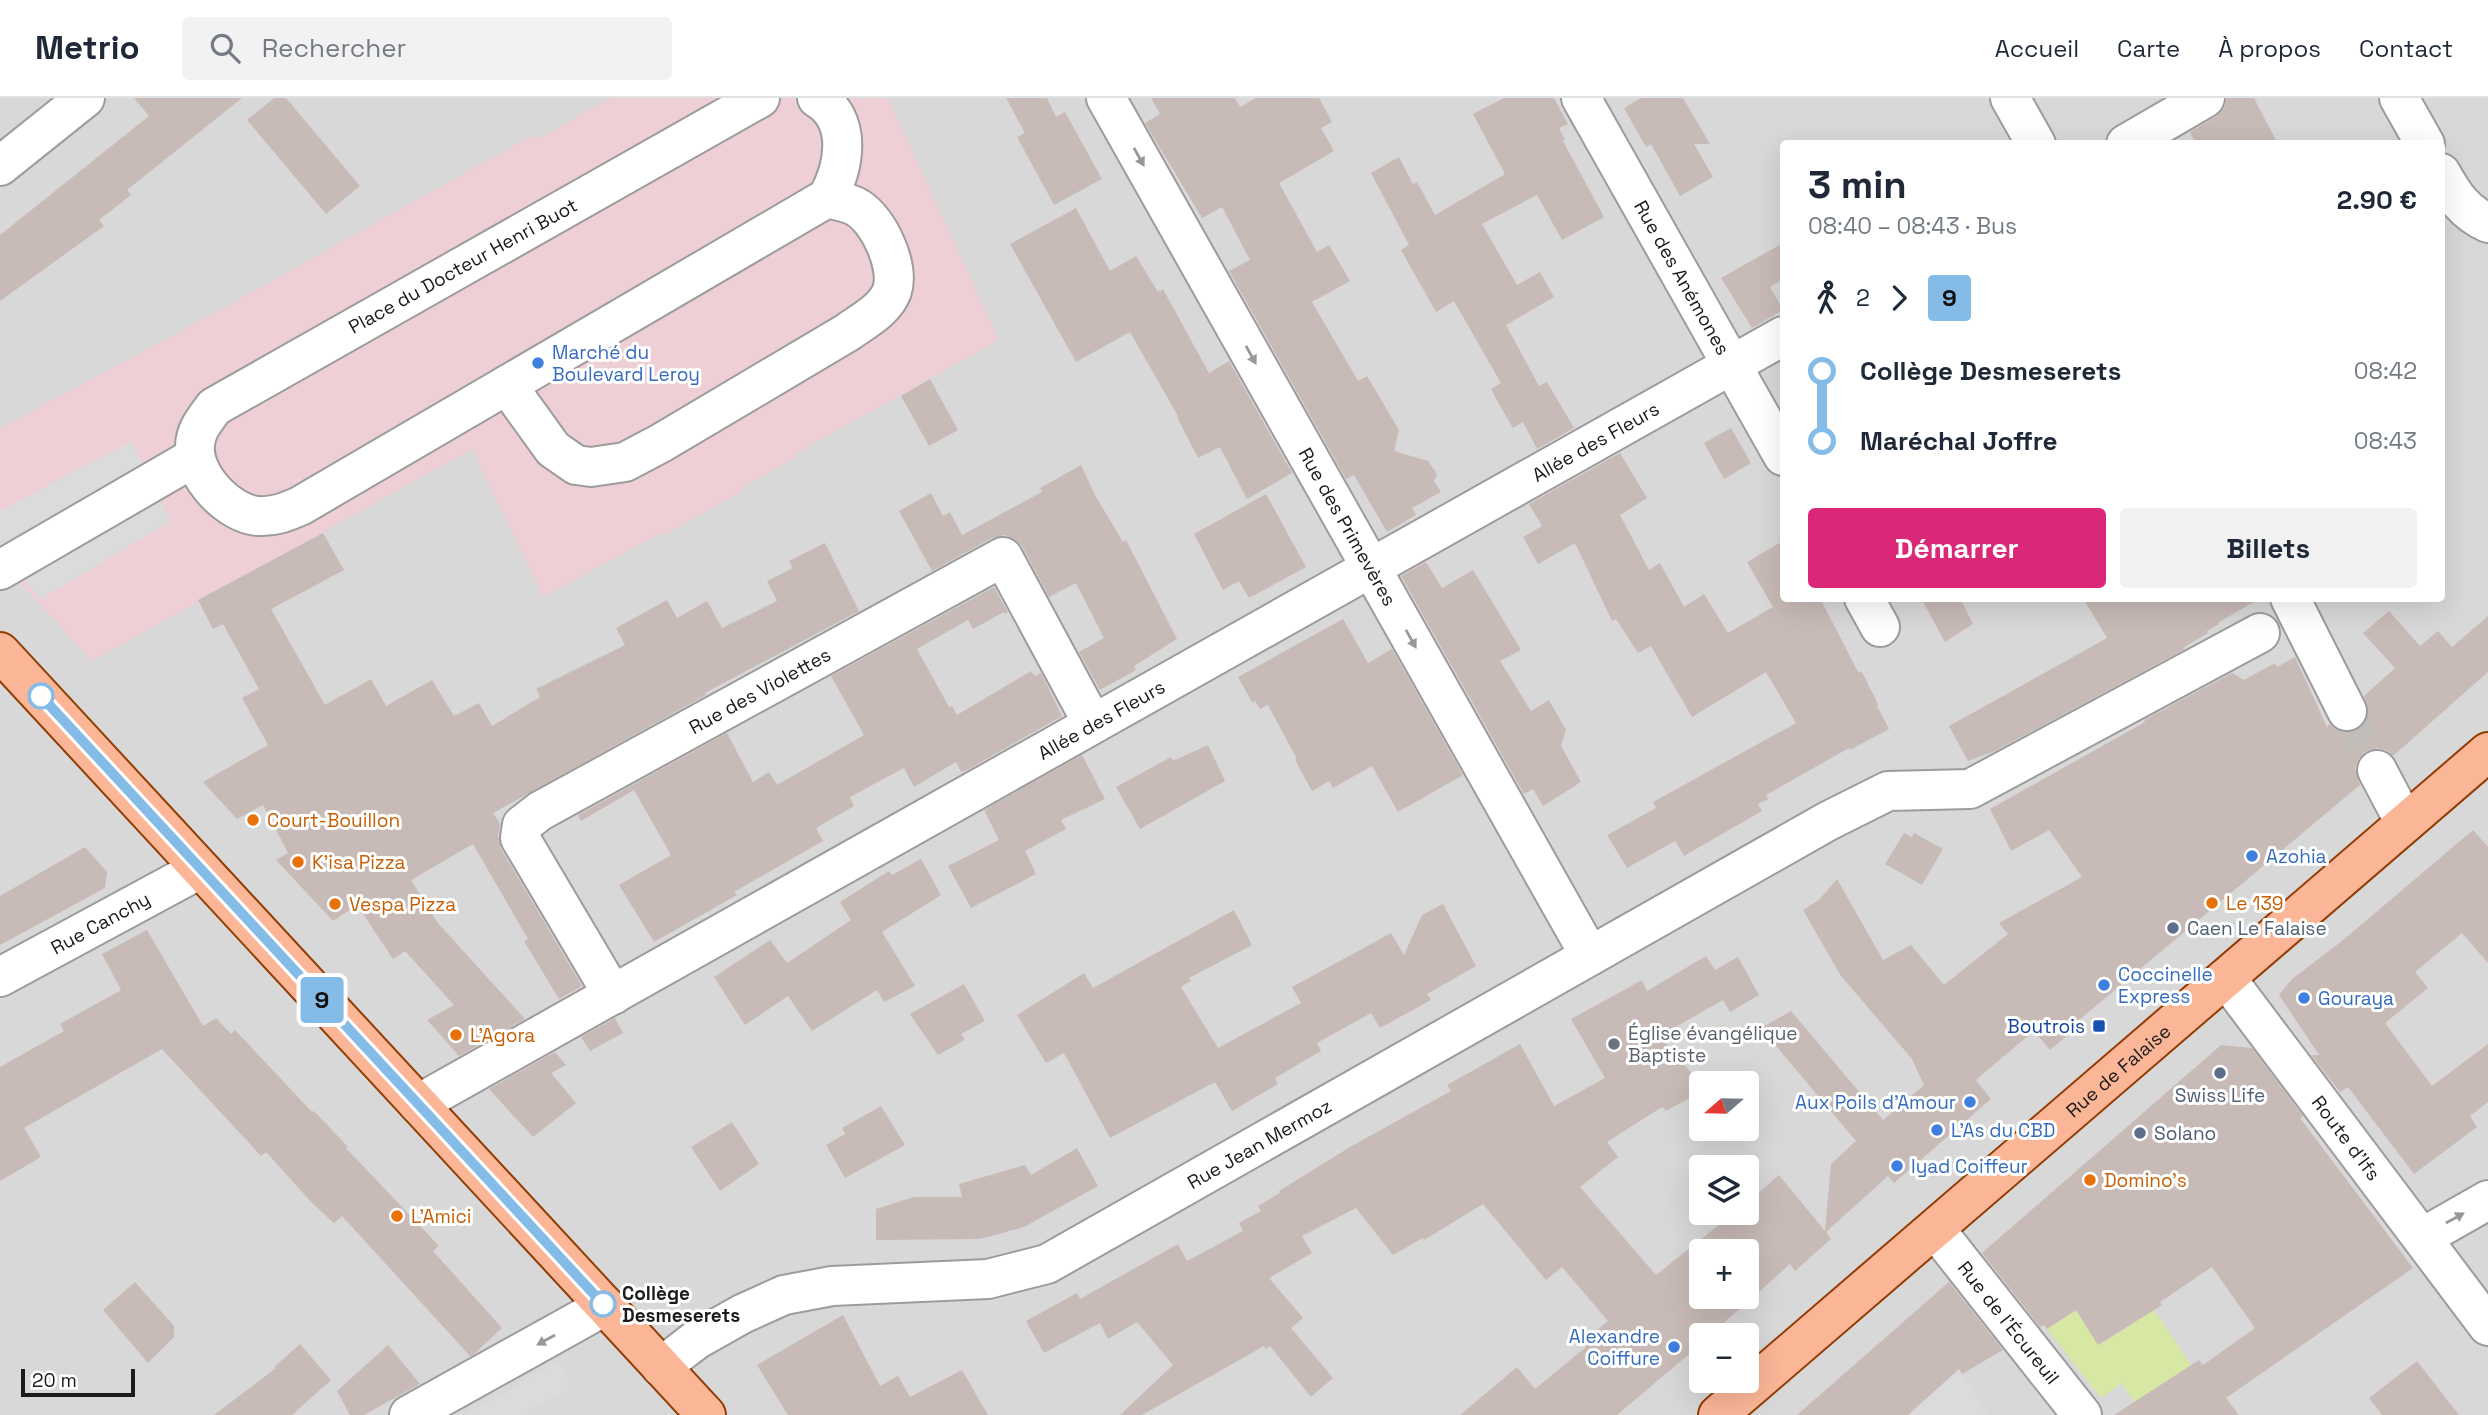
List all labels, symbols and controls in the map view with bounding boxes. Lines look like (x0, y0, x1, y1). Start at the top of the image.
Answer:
search box (182, 17, 672, 80)
text: Metrio (35, 27, 140, 69)
icon: search (206, 29, 244, 67)
text: Rechercher (262, 31, 406, 65)
text: Accueil (1995, 33, 2079, 64)
text: Carte (2117, 33, 2180, 64)
text: À propos (2218, 33, 2321, 64)
text: Contact (2359, 33, 2453, 64)
one-way arrow (1133, 148, 1145, 167)
text: 3 min (1808, 161, 1907, 209)
text: 2.90 € (2337, 183, 2417, 217)
street label: Place du Docteur Henri Buot (344, 193, 582, 339)
street label: Rue des Anémones (1629, 196, 1736, 359)
text: 08:40 – 08:43 · Bus (1808, 211, 2017, 241)
icon: walk (1808, 279, 1846, 317)
icon: forward (1880, 279, 1918, 317)
text: 9 (1942, 282, 1957, 313)
text: 2 (1856, 283, 1870, 313)
place label: Marché du Boulevard Leroy (552, 340, 700, 387)
one-way arrow (1245, 346, 1257, 365)
text: Collège Desmeserets (1860, 354, 2121, 388)
marker: Marché du Boulevard Leroy (530, 355, 546, 371)
text: 08:42 (2354, 356, 2417, 386)
street label: Allée des Fleurs (1527, 396, 1663, 487)
text: Maréchal Joffre (1860, 424, 2058, 458)
text: 08:43 (2354, 426, 2417, 456)
street label: Rue des Primevères (1293, 443, 1402, 610)
button: Démarrer (1808, 508, 2106, 588)
button: Billets (2120, 508, 2417, 588)
one-way arrow (1405, 629, 1417, 648)
street label: Rue des Violettes (684, 641, 835, 739)
street label: Allée des Fleurs (1033, 674, 1169, 765)
unlabelled marker (28, 683, 54, 709)
place label: Court-Bouillon (267, 808, 400, 833)
marker: Court-Bouillon (245, 812, 261, 828)
place label: Azohia (2266, 844, 2327, 869)
marker: Azohia (2244, 848, 2260, 864)
place label: K’isa Pizza (312, 850, 406, 875)
marker: K’isa Pizza (290, 854, 306, 870)
street label: Rue Canchy (46, 886, 154, 960)
place label: Le 139 (2226, 891, 2283, 916)
place label: Vespa Pizza (349, 892, 456, 917)
marker: Le 139 (2204, 895, 2220, 911)
marker: Vespa Pizza (327, 896, 343, 912)
place label: Caen Le Falaise (2187, 916, 2327, 941)
marker: Caen Le Falaise (2165, 920, 2181, 936)
place label: Coccinelle Express (2118, 962, 2213, 1009)
line badge: 9 (299, 977, 345, 1023)
marker: Coccinelle Express (2096, 977, 2112, 993)
text: 9 (315, 984, 329, 1015)
place label: Gouraya (2318, 986, 2394, 1011)
marker: Gouraya (2296, 990, 2312, 1006)
place label: Boutrois (2007, 1014, 2085, 1039)
street label: Rue de Falaise (2060, 1018, 2176, 1123)
marker: Boutrois (2091, 1018, 2107, 1034)
place label: Église évangélique Baptiste (1628, 1021, 1798, 1068)
place label: L'Agora (470, 1023, 535, 1048)
marker: L'Agora (448, 1027, 464, 1043)
marker: Église évangélique Baptiste (1606, 1036, 1622, 1052)
marker: Swiss Life (2212, 1065, 2228, 1081)
north arrow (1689, 1071, 1759, 1141)
map controls (1689, 1071, 1759, 1393)
place label: Swiss Life (2175, 1083, 2265, 1108)
place label: Aux Poils d'Amour (1795, 1090, 1956, 1115)
street label: Route d'Ifs (2306, 1090, 2386, 1185)
street label: Rue Jean Mermoz (1183, 1093, 1336, 1194)
marker: Aux Poils d'Amour (1962, 1094, 1978, 1110)
place label: L'As du CBD (1951, 1118, 2055, 1143)
place label: Solano (2154, 1121, 2216, 1146)
marker: L'As du CBD (1929, 1122, 1945, 1138)
marker: Solano (2132, 1125, 2148, 1141)
place label: Iyad Coiffeur (1911, 1154, 2028, 1179)
button: layers (1689, 1155, 1759, 1225)
marker: Iyad Coiffeur (1889, 1158, 1905, 1174)
place label: Domino's (2104, 1168, 2187, 1193)
marker: Domino's (2082, 1172, 2098, 1188)
place label: L'Amici (411, 1204, 471, 1229)
marker: L'Amici (389, 1208, 405, 1224)
one-way arrow (2445, 1212, 2465, 1224)
button: + (1689, 1239, 1759, 1309)
street label: Rue de l'Écureuil (1952, 1256, 2065, 1389)
place label: Collège Desmeserets (622, 1281, 740, 1328)
marker: Collège Desmeserets (590, 1291, 616, 1317)
button: − (1689, 1323, 1759, 1393)
place label: Alexandre Coiffure (1569, 1324, 1660, 1371)
one-way arrow (536, 1334, 555, 1346)
marker: Alexandre Coiffure (1666, 1339, 1682, 1355)
scale bar (21, 1366, 135, 1398)
text: 20 m (32, 1368, 77, 1393)

